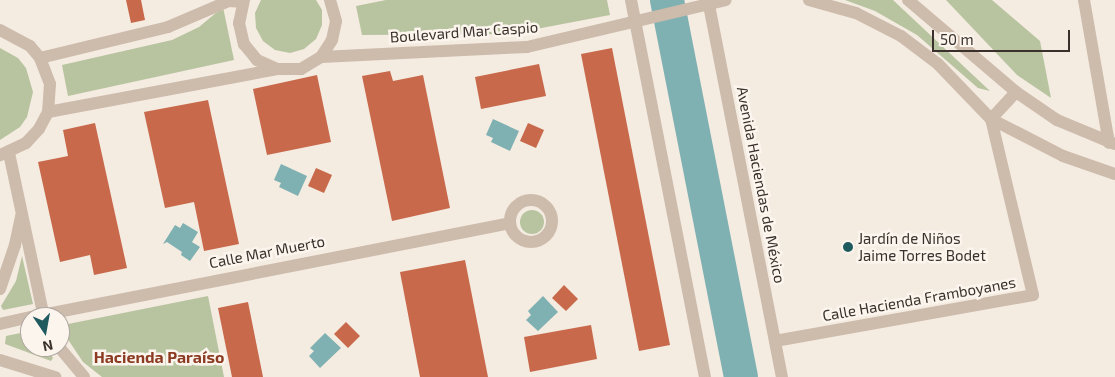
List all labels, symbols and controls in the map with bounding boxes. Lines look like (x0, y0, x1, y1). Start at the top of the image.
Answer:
street label: Boulevard Mar Caspio (389, 18, 539, 46)
scale bar (935, 20, 1072, 52)
text: 50 m (940, 30, 974, 48)
street label: Avenida Haciendas de México (733, 85, 789, 285)
place label: Jardín de Niños Jaime Torres Bodet (858, 229, 986, 264)
street label: Calle Mar Muerto (207, 232, 327, 272)
marker: Jardín de Niños Jaime Torres Bodet (842, 241, 854, 253)
street label: Calle Hacienda Framboyanes (821, 273, 1017, 325)
north arrow (20, 307, 70, 357)
text: N (41, 337, 55, 356)
district label: Hacienda Paraíso (94, 347, 224, 367)

